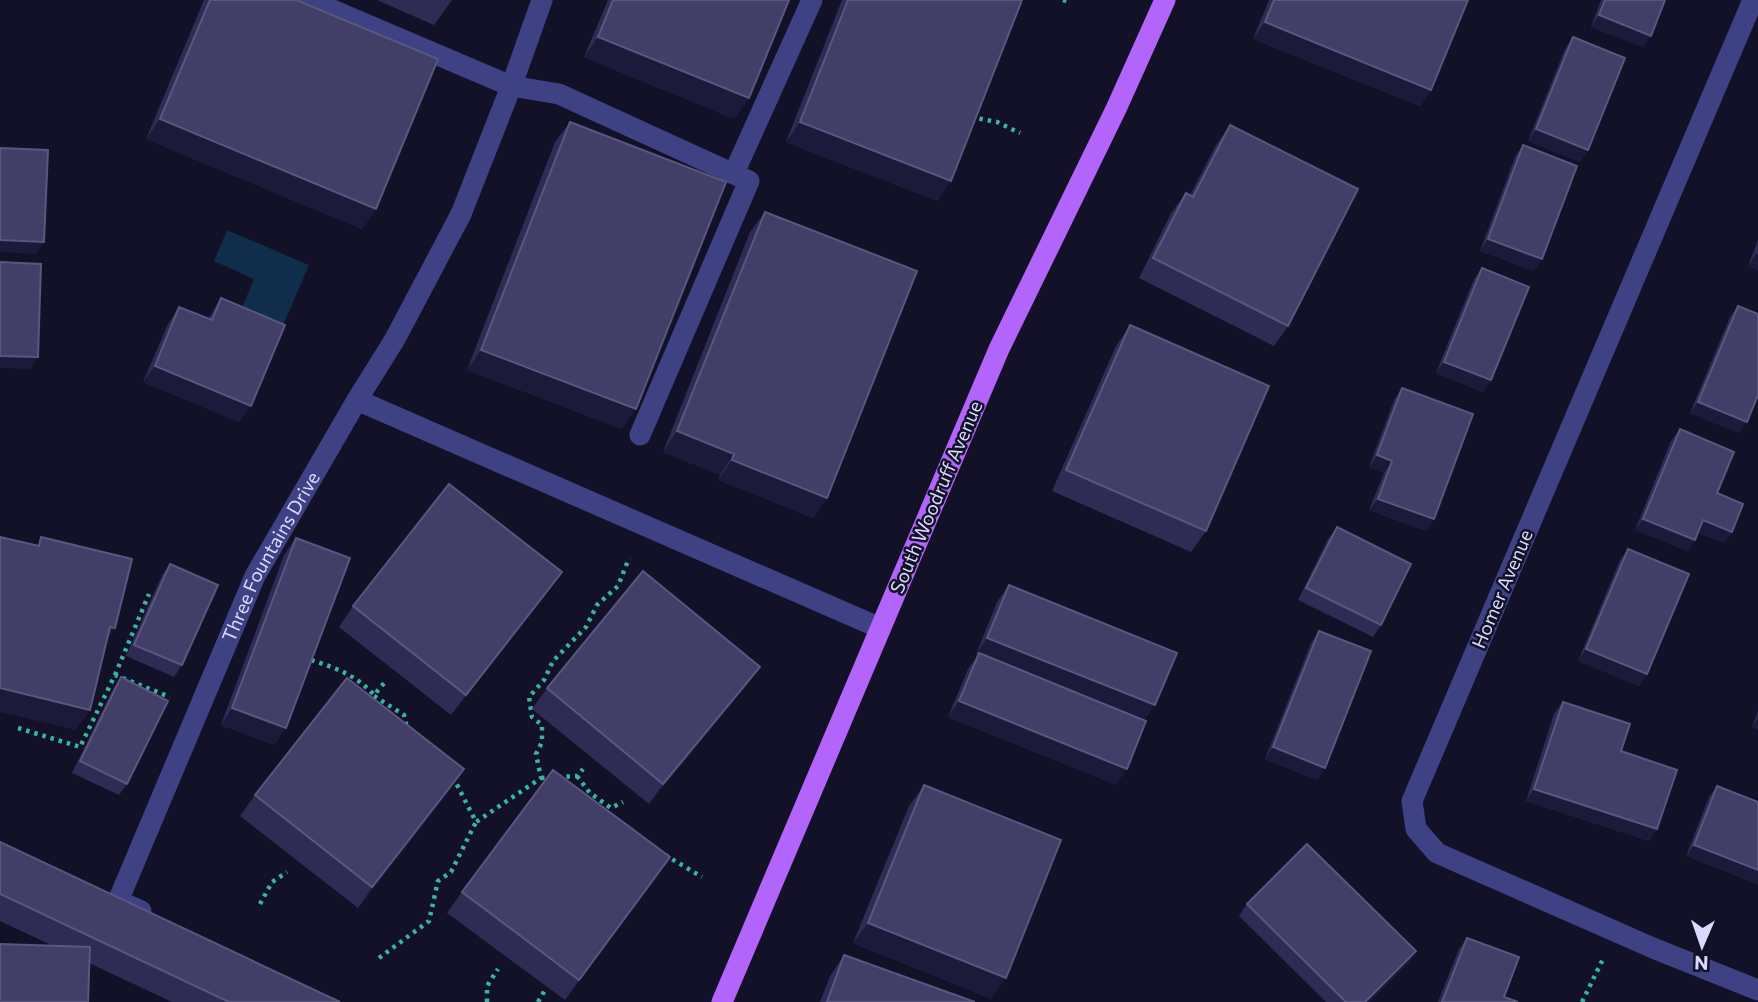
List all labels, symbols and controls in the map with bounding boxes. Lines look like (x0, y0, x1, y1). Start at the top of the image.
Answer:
street label: South Woodruff Avenue (885, 397, 987, 597)
street label: Three Fountains Drive (217, 467, 324, 645)
street label: Homer Avenue (1466, 526, 1537, 652)
north arrow (1667, 911, 1737, 981)
text: N (1694, 952, 1709, 975)

